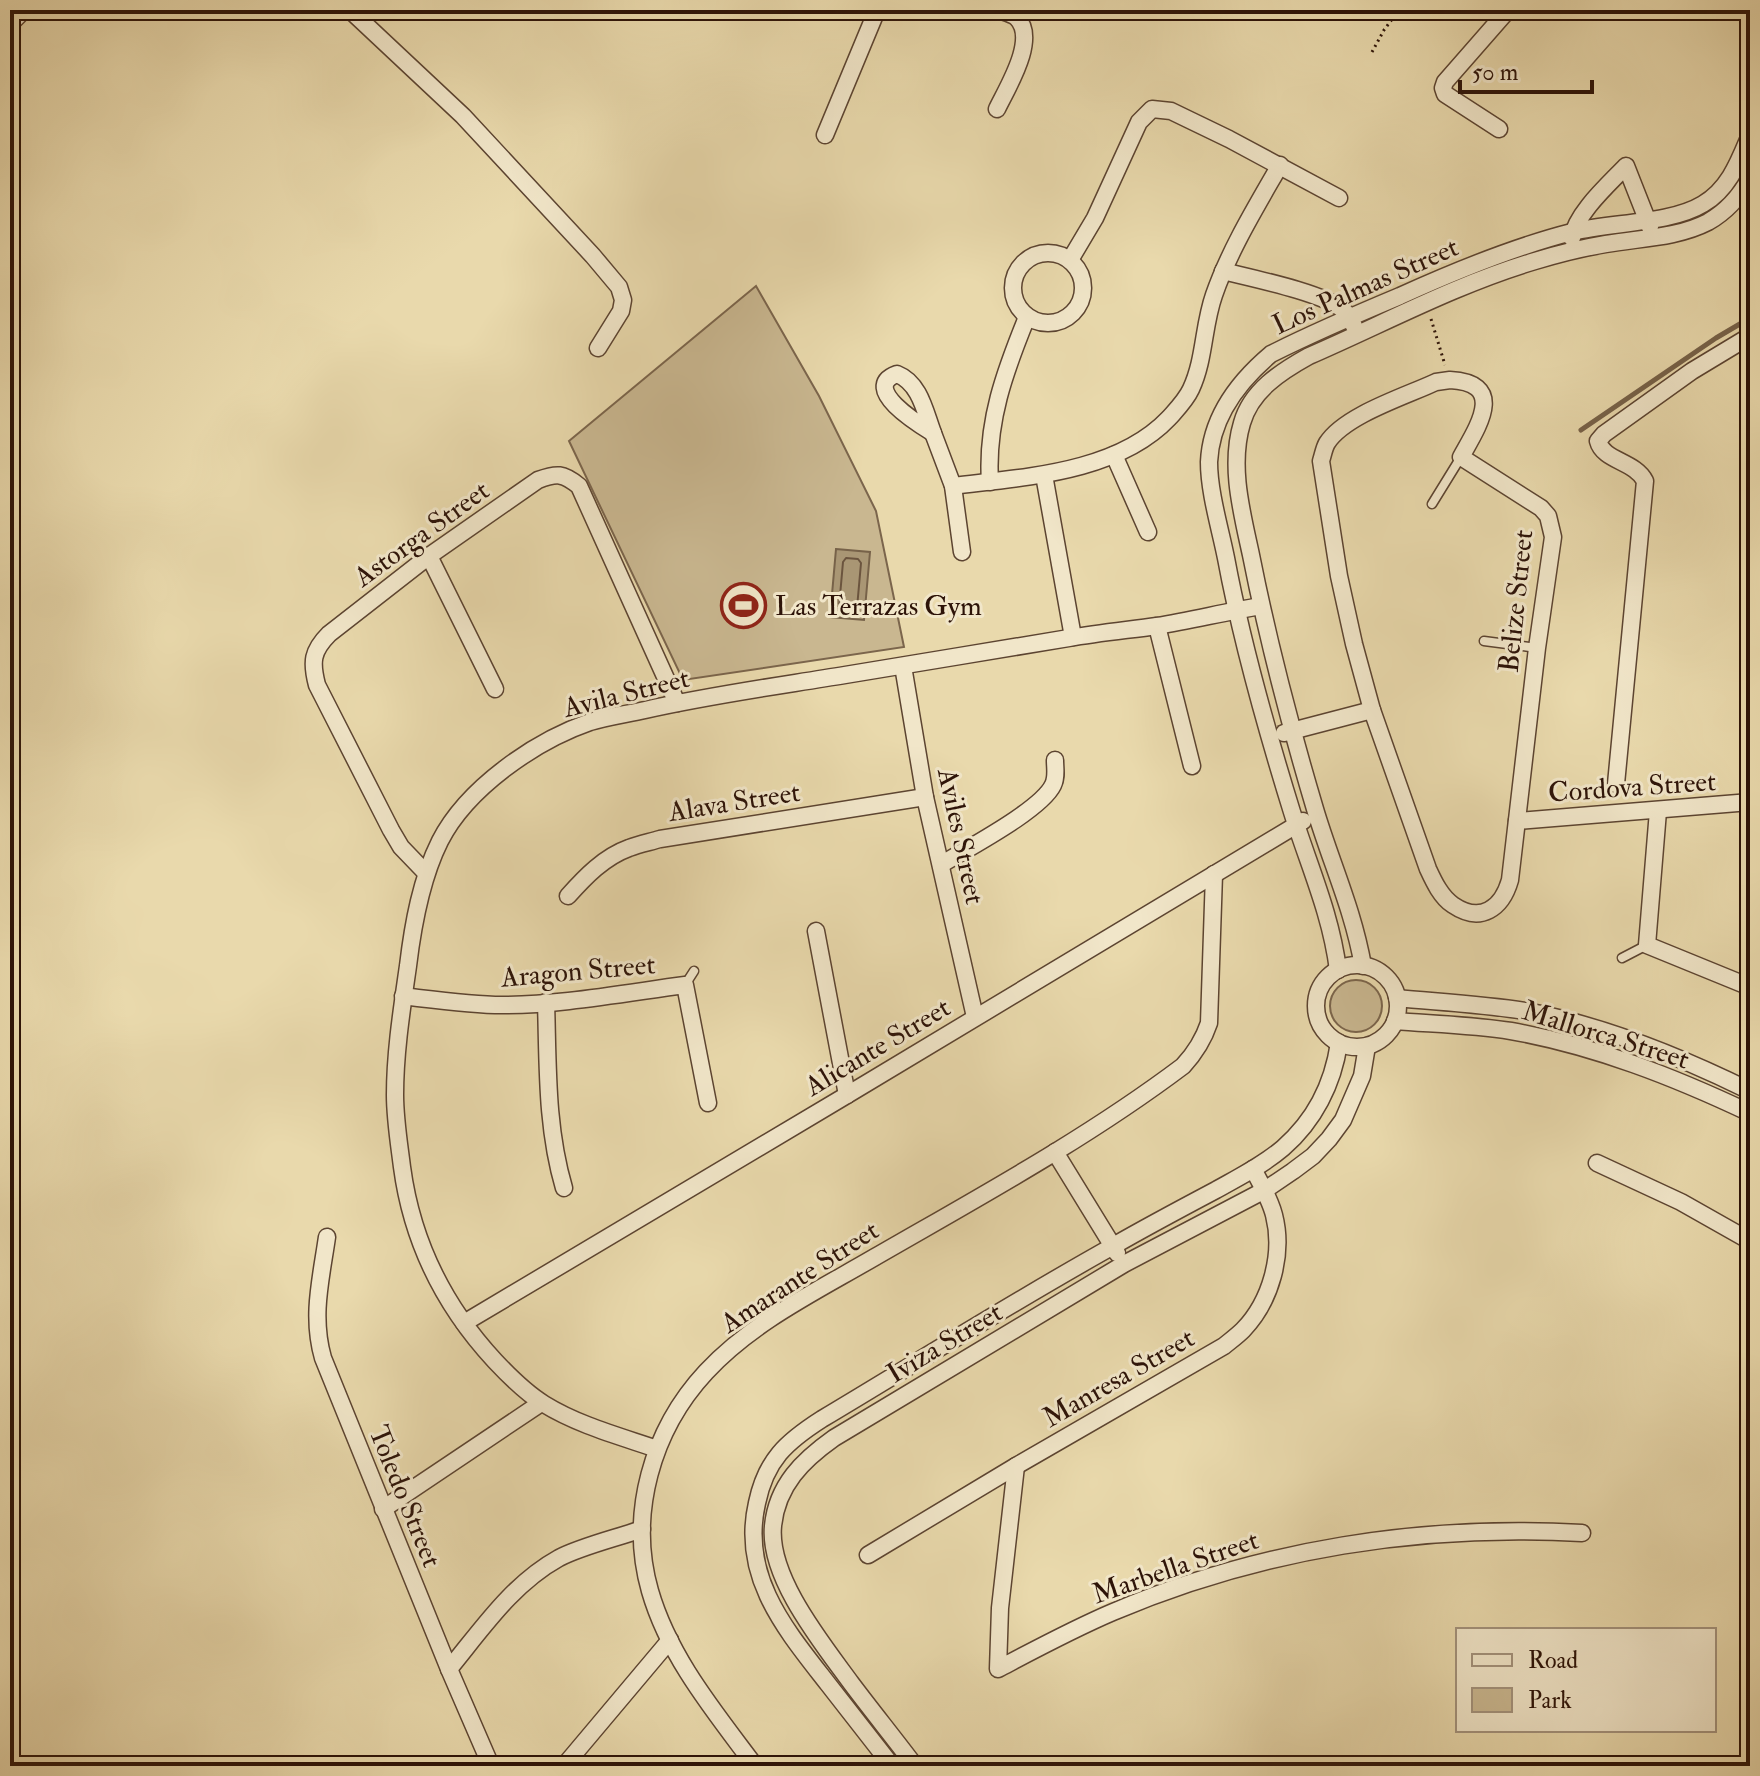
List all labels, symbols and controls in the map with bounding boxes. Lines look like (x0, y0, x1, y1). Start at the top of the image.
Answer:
scale bar (1460, 44, 1592, 94)
text: 50 m (1472, 57, 1519, 88)
street label: Los Palmas Street (1267, 230, 1464, 343)
street label: Astorga Street (347, 473, 496, 596)
street label: Belize Street (1492, 528, 1541, 674)
sports icon: Las Terrazas Gym (720, 581, 768, 629)
place label: Las Terrazas Gym (775, 589, 982, 624)
street label: Avila Street (559, 661, 693, 726)
street label: Aviles Street (929, 764, 992, 908)
street label: Cordova Street (1547, 764, 1717, 811)
street label: Alava Street (665, 775, 803, 830)
street label: Aragon Street (498, 947, 657, 996)
street label: Alicante Street (798, 990, 957, 1105)
street label: Mallorca Street (1518, 993, 1693, 1077)
street label: Amarante Street (713, 1213, 885, 1342)
street label: Iviza Street (881, 1295, 1009, 1391)
street label: Manresa Street (1037, 1321, 1201, 1436)
street label: Toledo Street (360, 1420, 449, 1573)
street label: Marbella Street (1088, 1523, 1263, 1612)
legend (1456, 1628, 1716, 1732)
text: Road (1528, 1645, 1578, 1676)
text: Park (1528, 1685, 1572, 1716)

